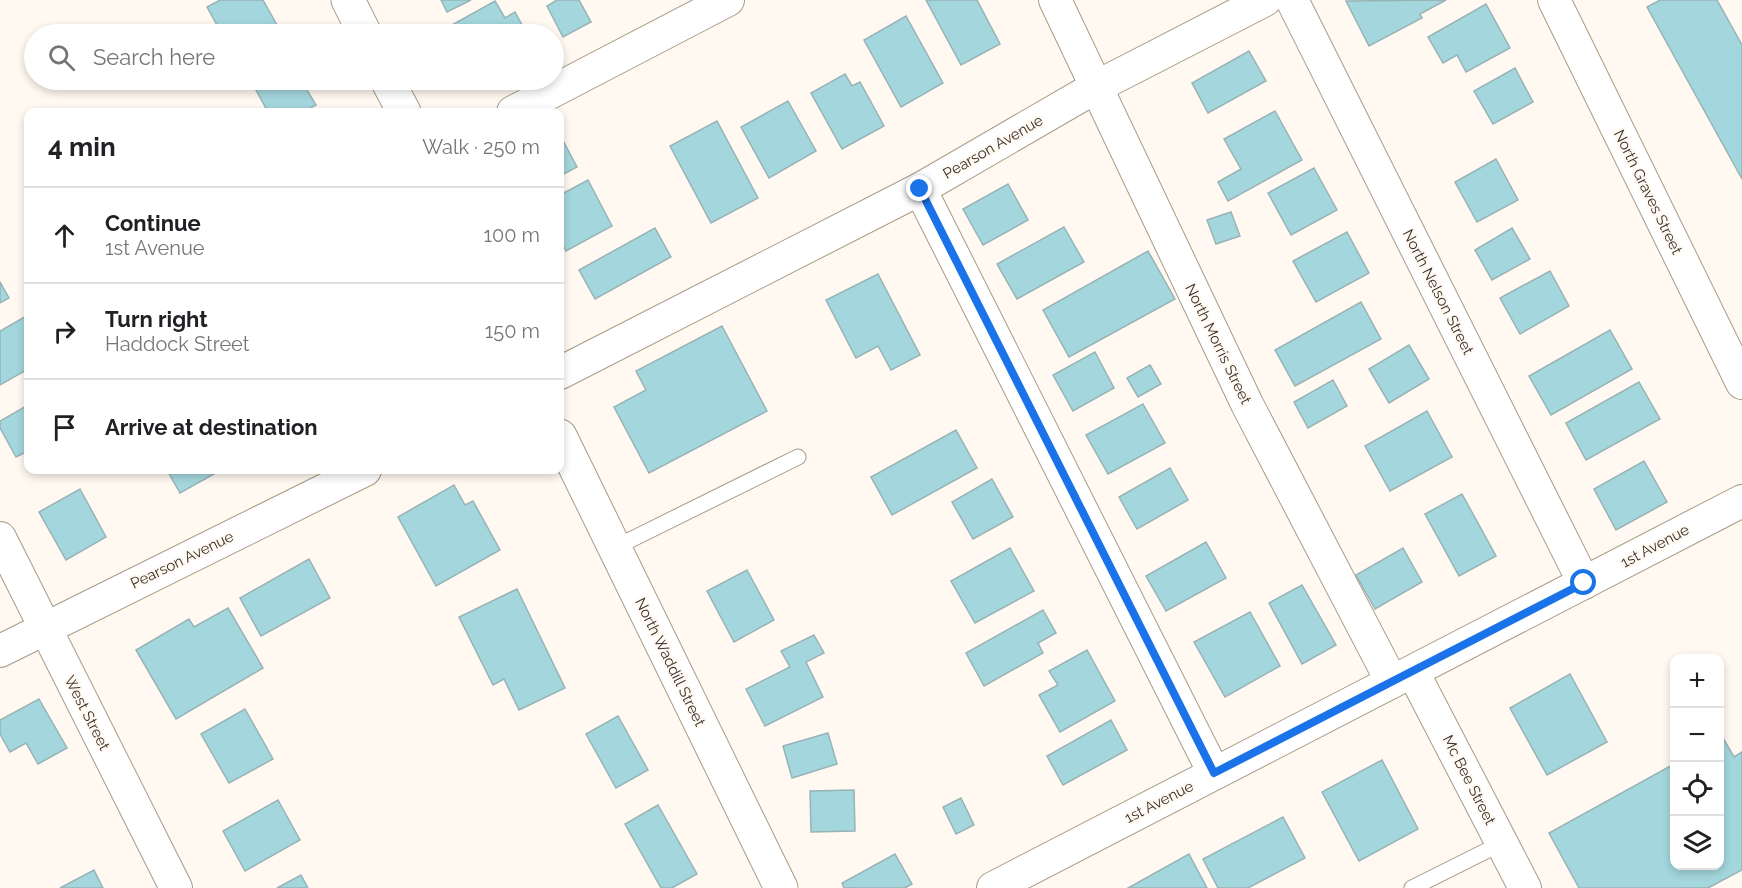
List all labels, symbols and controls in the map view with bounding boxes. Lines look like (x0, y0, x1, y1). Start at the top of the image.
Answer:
search box (24, 24, 564, 90)
icon: search (45, 41, 78, 74)
text: Search here (93, 44, 215, 70)
street label: Pearson Avenue (940, 111, 1046, 183)
street label: North Graves Street (1610, 127, 1686, 257)
text: 4 min (48, 132, 116, 162)
text: Walk · 250 m (422, 135, 540, 159)
route end (906, 175, 932, 201)
text: Continue (105, 210, 201, 236)
icon: ahead (48, 219, 81, 252)
text: 100 m (483, 223, 540, 247)
street label: North Nelson Street (1399, 226, 1477, 358)
text: 1st Avenue (105, 236, 205, 260)
street label: North Morris Street (1181, 281, 1255, 407)
text: Turn right (105, 306, 208, 332)
icon: right (48, 315, 81, 348)
text: 150 m (485, 319, 540, 343)
text: Haddock Street (105, 332, 249, 356)
icon: arrive (48, 411, 81, 444)
text: Arrive at destination (105, 414, 318, 440)
street label: 1st Avenue (1618, 520, 1692, 571)
street label: Pearson Avenue (128, 527, 237, 593)
route start (1570, 569, 1596, 595)
street label: North Waddill Street (631, 595, 709, 729)
map controls (1670, 654, 1724, 870)
button: + (1670, 654, 1724, 708)
street label: West Street (61, 673, 113, 753)
button: − (1670, 708, 1724, 762)
street label: Mc Bee Street (1439, 732, 1499, 828)
button: locate (1670, 762, 1724, 816)
street label: 1st Avenue (1122, 777, 1197, 827)
button: layers (1670, 816, 1724, 870)

